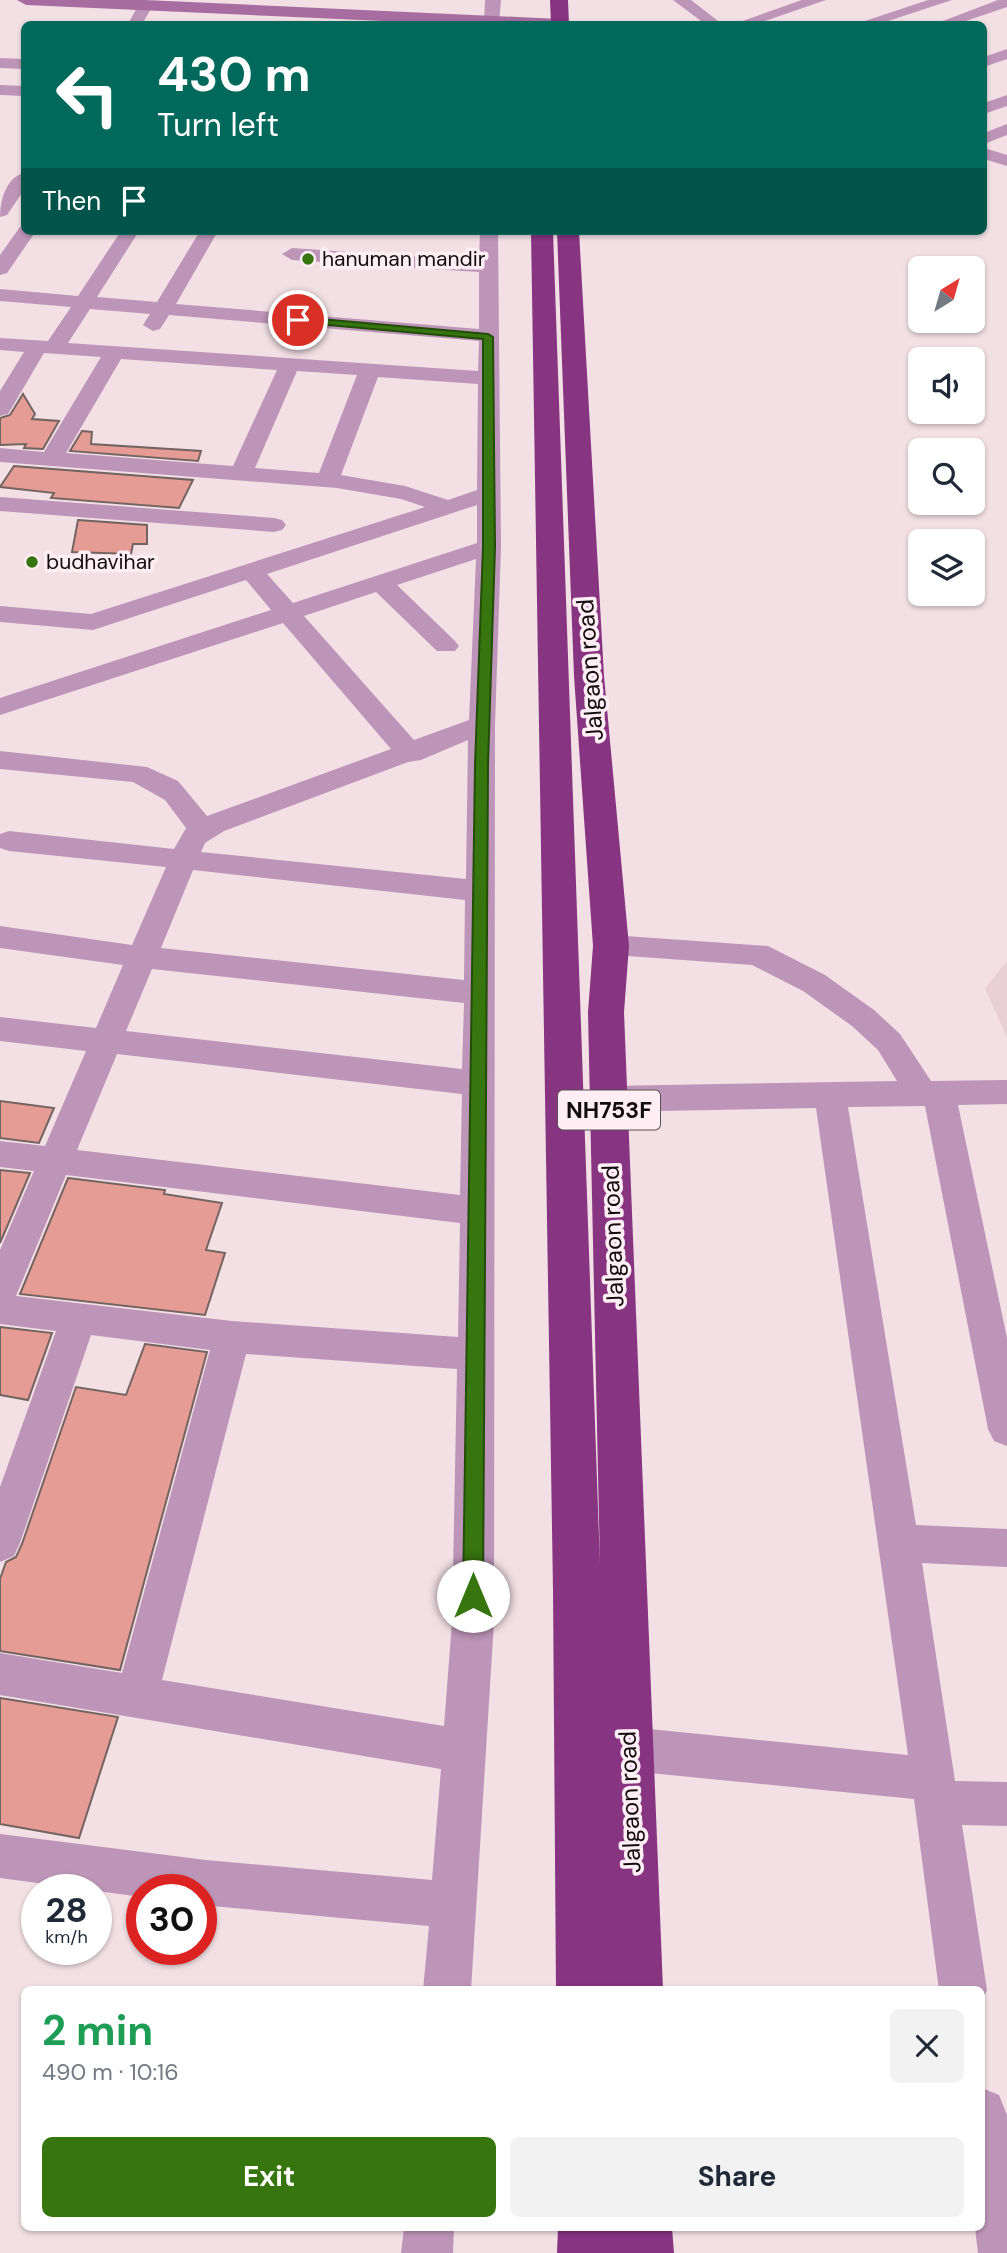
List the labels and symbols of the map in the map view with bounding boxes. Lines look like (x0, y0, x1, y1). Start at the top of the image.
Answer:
place label: hanuman mandir (322, 245, 486, 273)
marker: hanuman mandir (300, 251, 316, 267)
north arrow (908, 256, 985, 332)
pin (268, 290, 328, 350)
place label: budhavihar (46, 548, 155, 576)
marker: budhavihar (24, 554, 40, 570)
street label: Jalgaon road (569, 598, 610, 742)
road number: NH753F (558, 1091, 660, 1130)
street label: Jalgaon road (595, 1164, 630, 1308)
position arrow (436, 1559, 510, 1633)
street label: Jalgaon road (612, 1730, 647, 1874)
speed limit sign: 30 (126, 1874, 217, 1965)

